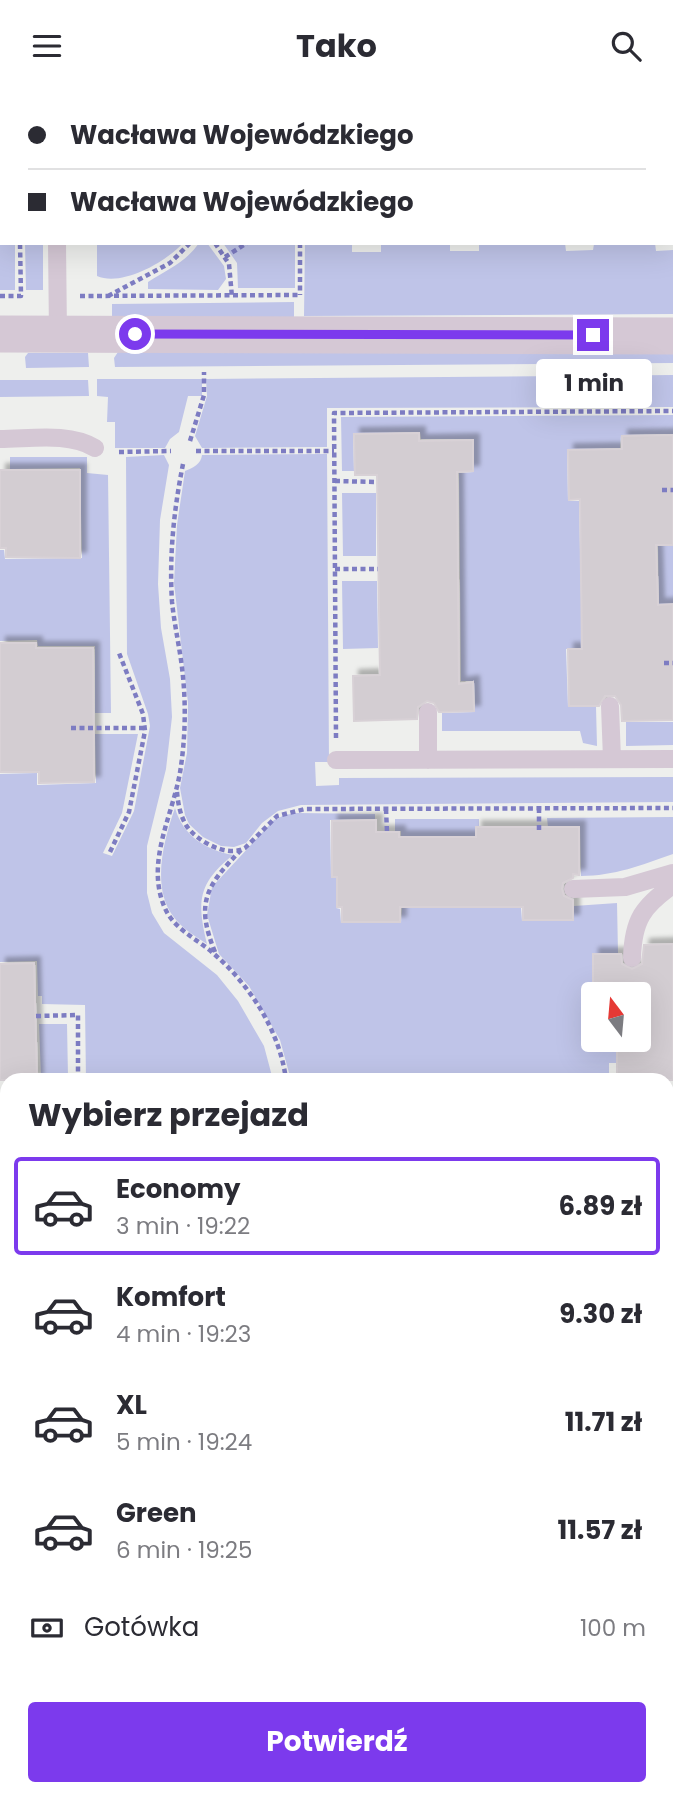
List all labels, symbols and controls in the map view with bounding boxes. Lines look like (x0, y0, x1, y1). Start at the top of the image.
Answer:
text: Tako (296, 23, 377, 68)
icon: menu (28, 27, 66, 65)
icon: search (607, 27, 645, 65)
text: Wacława Wojewódzkiego (70, 117, 414, 153)
text: Wacława Wojewódzkiego (70, 184, 414, 220)
route start (119, 318, 151, 350)
route end (577, 319, 609, 351)
callout: 1 min (535, 359, 651, 409)
text: 1 min (564, 367, 624, 399)
north arrow (581, 982, 651, 1052)
map controls (581, 982, 651, 1052)
text: Wybierz przejazd (28, 1092, 309, 1137)
text: Economy (116, 1171, 240, 1207)
icon: car (32, 1175, 95, 1238)
text: 6.89 zł (559, 1188, 642, 1224)
text: 3 min · 19:22 (116, 1210, 250, 1242)
text: Komfort (116, 1279, 226, 1315)
icon: car (32, 1283, 95, 1346)
text: 9.30 zł (559, 1296, 642, 1332)
text: 4 min · 19:23 (116, 1318, 251, 1350)
text: XL (116, 1387, 147, 1423)
icon: car (32, 1391, 95, 1454)
text: 11.71 zł (565, 1404, 642, 1440)
text: 5 min · 19:24 (116, 1426, 252, 1458)
text: Green (116, 1495, 197, 1531)
icon: car (32, 1499, 95, 1562)
text: 11.57 zł (558, 1512, 642, 1548)
text: 6 min · 19:25 (116, 1534, 252, 1566)
icon: cash (28, 1609, 66, 1647)
text: Gotówka (84, 1609, 199, 1645)
text: 100 m (580, 1612, 646, 1644)
button: Potwierdź (28, 1702, 646, 1782)

